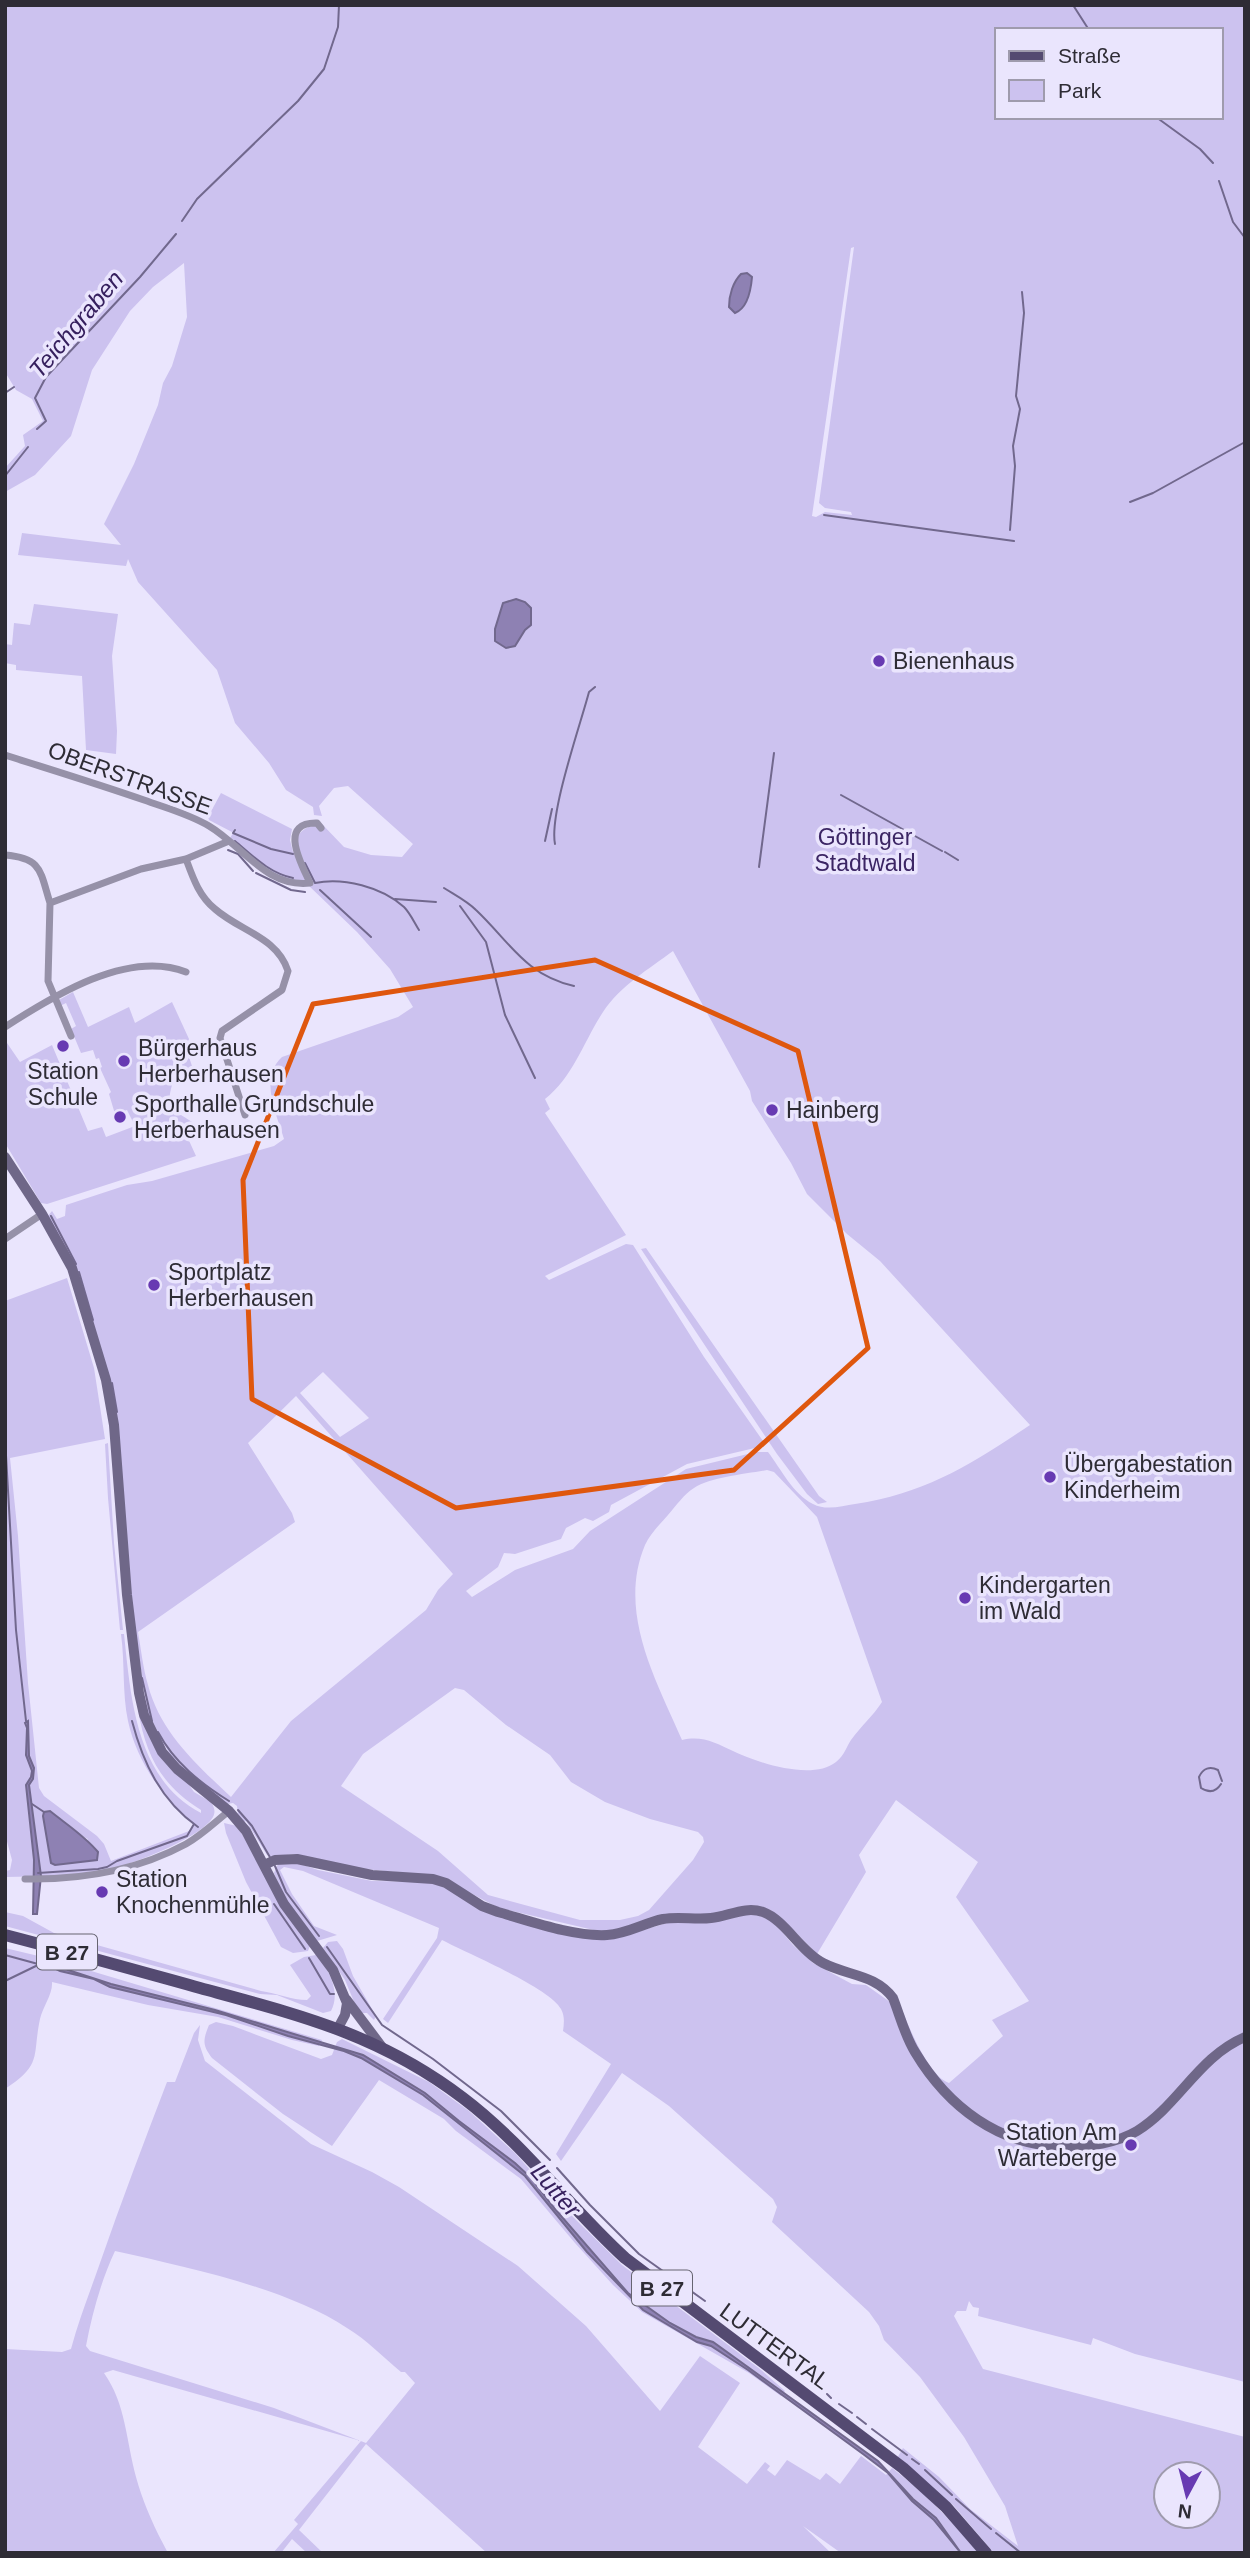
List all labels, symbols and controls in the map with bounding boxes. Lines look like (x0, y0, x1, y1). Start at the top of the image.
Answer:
legend (995, 28, 1222, 119)
text: Straße (1058, 44, 1121, 67)
text: Park (1058, 79, 1102, 102)
water label: Teichgraben (23, 265, 129, 383)
place label: Bienenhaus (893, 648, 1015, 674)
marker: Bienenhaus (871, 653, 887, 669)
street label: OBERSTRASSE (44, 736, 216, 820)
park label: Göttinger Stadtwald (814, 824, 916, 876)
place label: Bürgerhaus Herberhausen (138, 1035, 284, 1087)
marker: Station Schule (55, 1038, 71, 1054)
marker: Bürgerhaus Herberhausen (116, 1053, 132, 1069)
place label: Station Schule (27, 1058, 99, 1110)
place label: Sporthalle Grundschule Herberhausen (134, 1091, 374, 1143)
place label: Hainberg (786, 1097, 879, 1123)
marker: Hainberg (764, 1102, 780, 1118)
marker: Sporthalle Grundschule Herberhausen (112, 1109, 128, 1125)
place label: Sportplatz Herberhausen (168, 1259, 314, 1311)
marker: Sportplatz Herberhausen (146, 1277, 162, 1293)
place label: Übergabestation Kinderheim (1064, 1451, 1233, 1503)
marker: Übergabestation Kinderheim (1042, 1469, 1058, 1485)
place label: Kindergarten im Wald (979, 1572, 1111, 1624)
marker: Kindergarten im Wald (957, 1590, 973, 1606)
place label: Station Knochenmühle (116, 1866, 269, 1918)
marker: Station Knochenmühle (94, 1884, 110, 1900)
road number: B 27 (37, 1934, 97, 1969)
place label: Station Am Warteberge (998, 2119, 1117, 2171)
marker: Station Am Warteberge (1123, 2137, 1139, 2153)
water label: Lutter (526, 2158, 587, 2223)
road number: B 27 (632, 2270, 692, 2306)
street label: LUTTERTAL (715, 2297, 835, 2395)
north arrow (1152, 2460, 1222, 2530)
text: N (1177, 2500, 1193, 2523)

